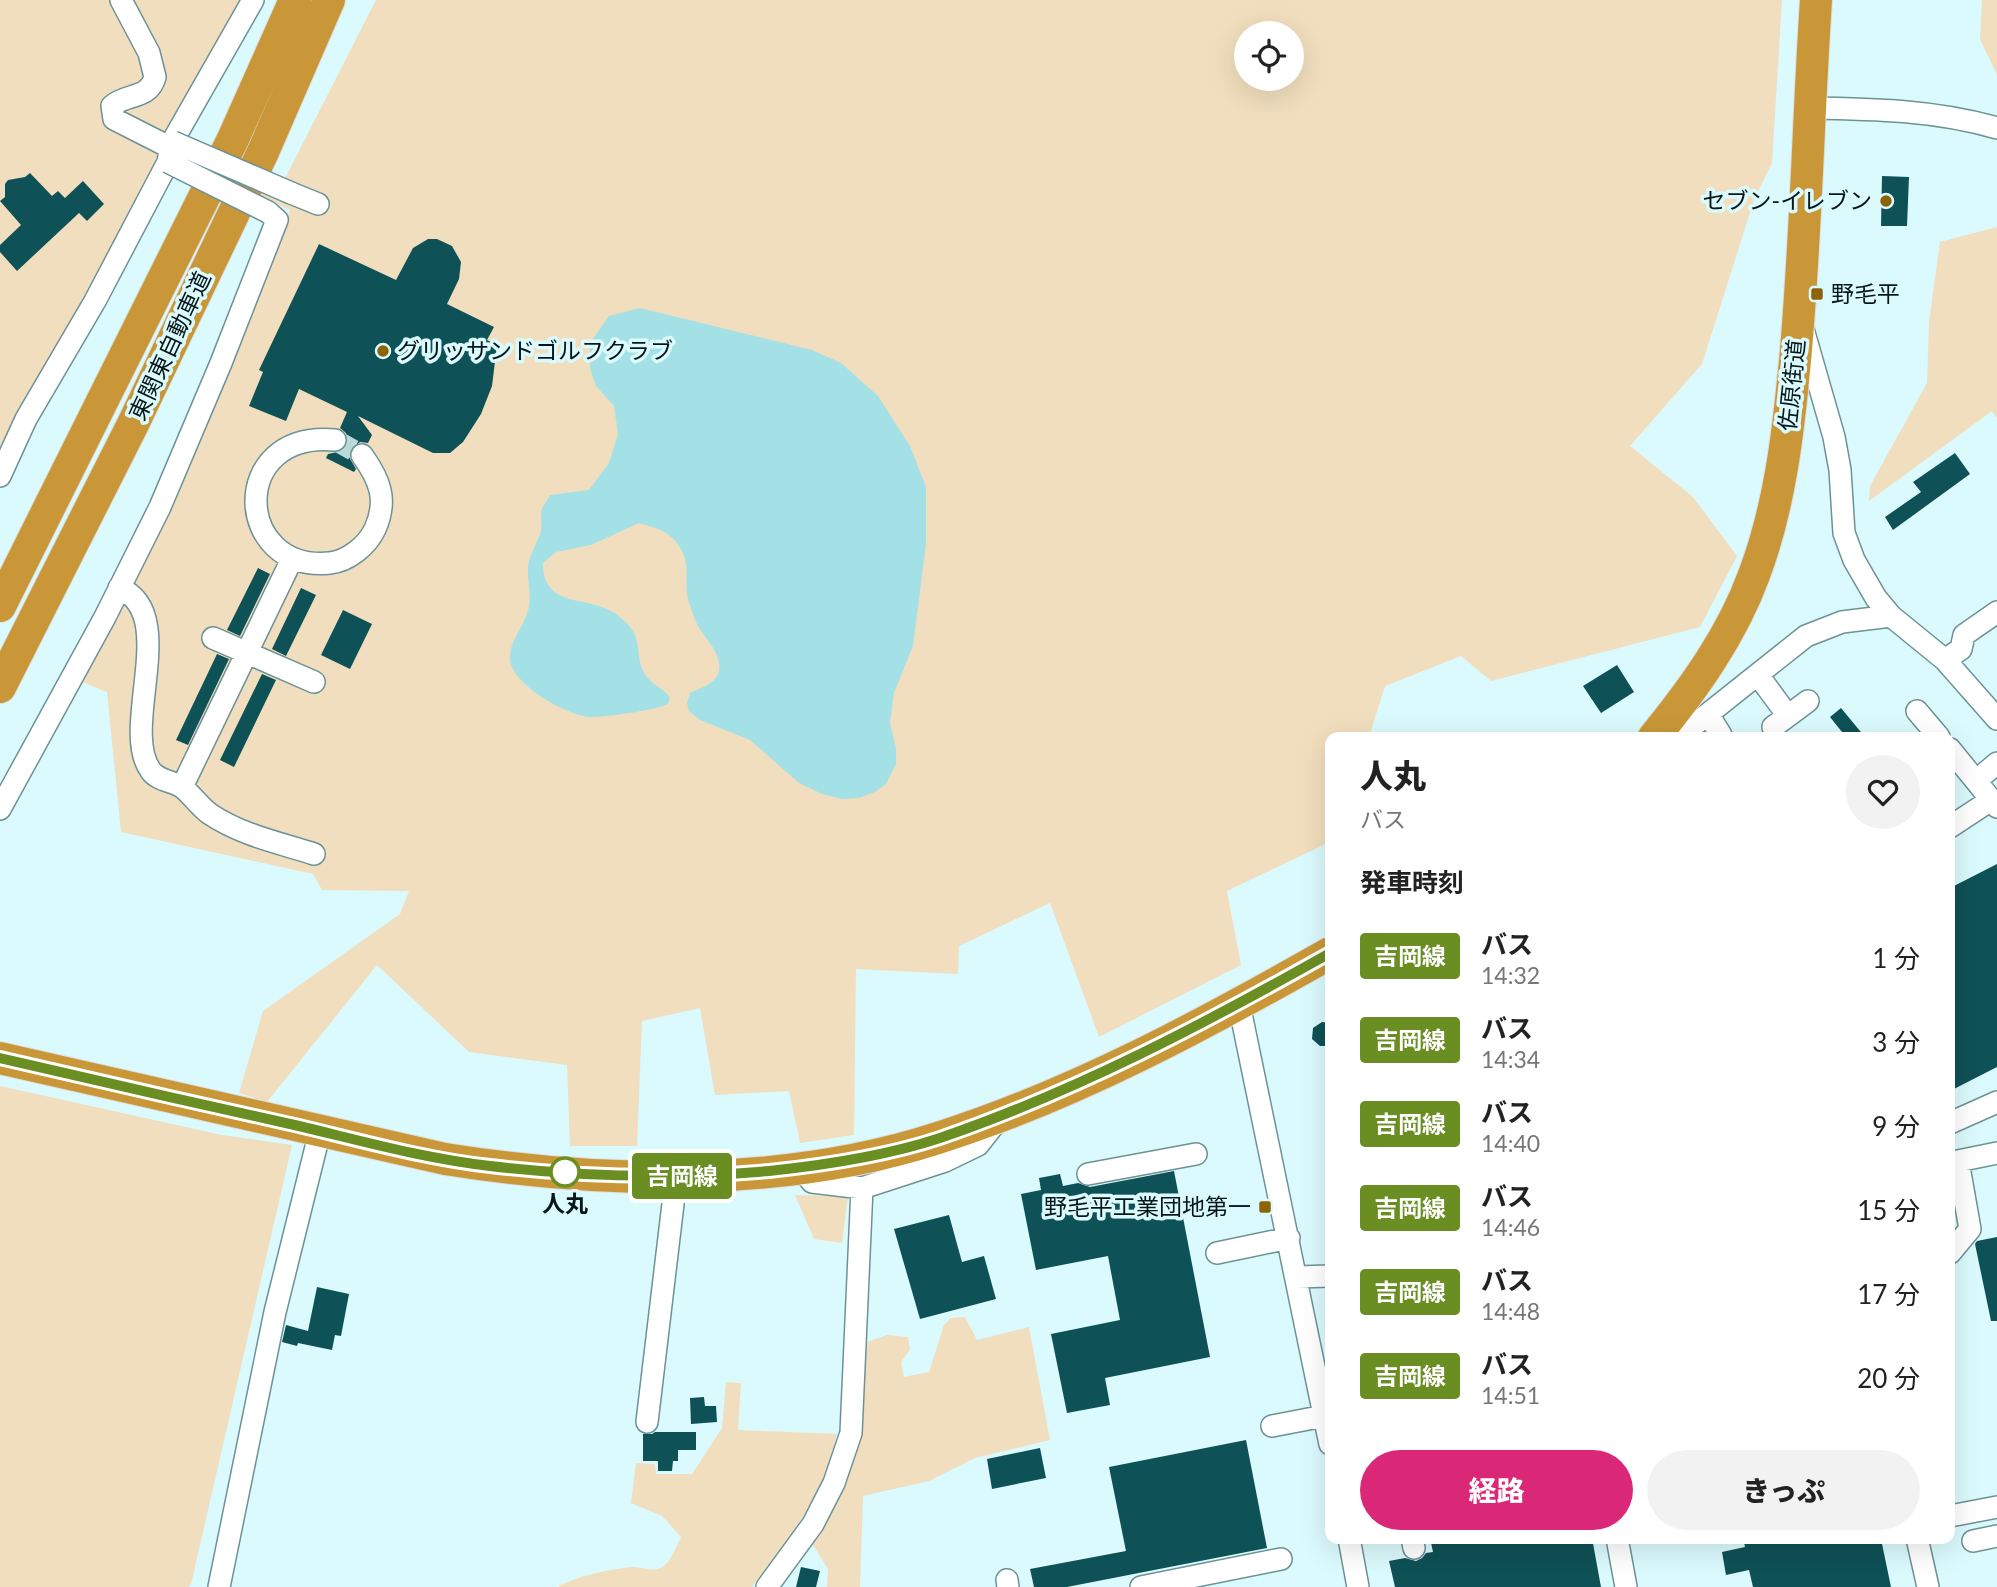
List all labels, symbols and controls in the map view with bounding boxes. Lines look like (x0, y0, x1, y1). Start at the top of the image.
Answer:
map controls (1234, 21, 1304, 91)
button: locate (1234, 21, 1304, 91)
place label: セブン-イレブン (1702, 186, 1872, 214)
marker: セブン-イレブン (1878, 193, 1894, 209)
street label: 東関東自動車道 (122, 267, 216, 424)
place label: 野毛平 (1831, 279, 1900, 307)
marker: 野毛平 (1809, 286, 1825, 302)
place label: グリッサンドゴルフクラブ (397, 336, 673, 364)
street label: 佐原街道 (1772, 338, 1810, 432)
marker: グリッサンドゴルフクラブ (375, 343, 391, 359)
text: 人丸 (1360, 755, 1426, 795)
button: heart (1846, 755, 1920, 829)
text: バス (1360, 805, 1406, 833)
text: 発車時刻 (1360, 866, 1464, 898)
text: バス (1481, 928, 1533, 960)
text: 吉岡線 (1374, 941, 1446, 970)
text: 1 分 (1872, 942, 1920, 974)
text: 14:32 (1481, 961, 1540, 989)
text: バス (1481, 1012, 1533, 1044)
text: 吉岡線 (1374, 1025, 1446, 1054)
text: 3 分 (1872, 1026, 1920, 1058)
text: 14:34 (1481, 1045, 1540, 1073)
text: バス (1481, 1096, 1533, 1128)
text: 吉岡線 (1374, 1109, 1446, 1138)
text: 9 分 (1872, 1110, 1920, 1142)
text: 14:40 (1481, 1129, 1540, 1157)
line badge: 吉岡線 (642, 1153, 722, 1199)
marker: 人丸 (550, 1157, 580, 1187)
text: 吉岡線 (646, 1161, 718, 1190)
text: バス (1481, 1180, 1533, 1212)
place label: 人丸 (542, 1189, 588, 1217)
place label: 野毛平工業団地第一 (1044, 1192, 1251, 1220)
text: 吉岡線 (1374, 1193, 1446, 1222)
text: 15 分 (1857, 1194, 1920, 1226)
marker: 野毛平工業団地第一 (1257, 1199, 1273, 1215)
text: 14:46 (1481, 1213, 1540, 1241)
text: バス (1481, 1264, 1533, 1296)
text: 吉岡線 (1374, 1277, 1446, 1306)
text: 17 分 (1857, 1278, 1920, 1310)
text: 14:48 (1481, 1297, 1540, 1325)
text: バス (1481, 1348, 1533, 1380)
text: 吉岡線 (1374, 1361, 1446, 1390)
text: 20 分 (1857, 1362, 1920, 1394)
text: 14:51 (1481, 1381, 1540, 1409)
button: 経路 (1360, 1450, 1633, 1530)
button: きっぷ (1647, 1450, 1920, 1530)

